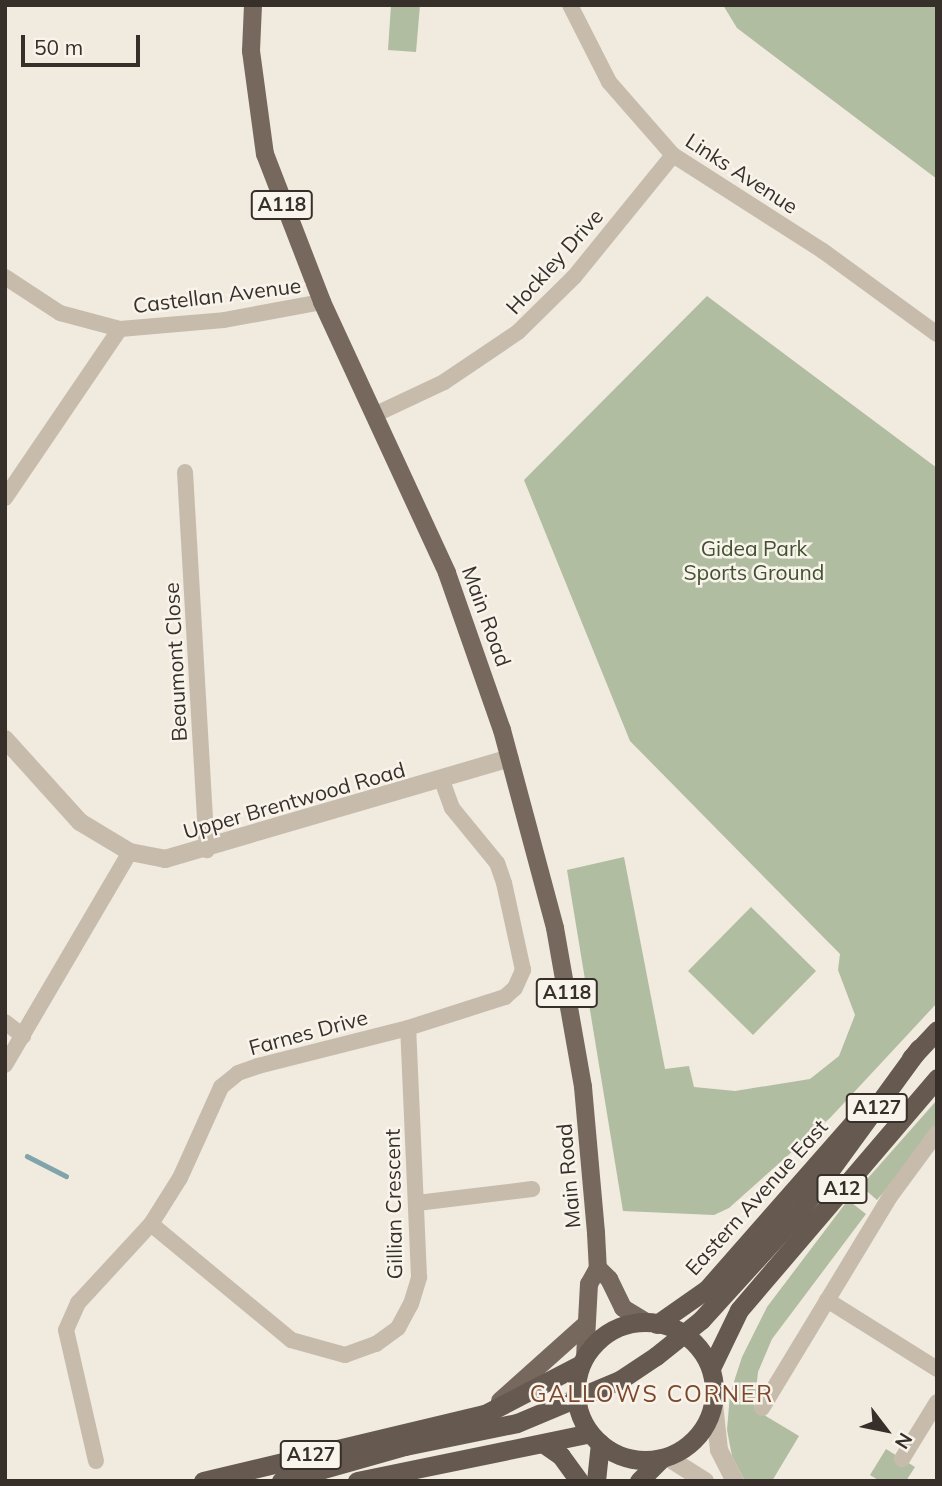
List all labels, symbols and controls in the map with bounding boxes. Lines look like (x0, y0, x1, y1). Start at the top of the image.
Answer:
scale bar (24, 21, 144, 65)
text: 50 m (34, 34, 83, 60)
street label: Links Avenue (681, 127, 803, 219)
road number: A118 (250, 190, 314, 220)
street label: Hockley Drive (500, 203, 608, 319)
street label: Castellan Avenue (132, 272, 302, 318)
park label: Gidea Park Sports Ground (684, 535, 824, 585)
street label: Main Road (457, 562, 517, 670)
street label: Beaumont Close (158, 582, 192, 742)
street label: Upper Brentwood Road (180, 756, 408, 844)
road number: A118 (536, 978, 598, 1009)
street label: Farnes Drive (246, 1004, 370, 1060)
road number: A127 (846, 1092, 908, 1124)
street label: Eastern Avenue East (680, 1114, 832, 1280)
street label: Main Road (551, 1123, 585, 1229)
street label: Gillian Crescent (379, 1128, 407, 1280)
road number: A12 (816, 1174, 868, 1204)
district label: GALLOWS CORNER (531, 1380, 773, 1408)
north arrow (851, 1395, 921, 1465)
text: N (890, 1429, 918, 1454)
road number: A127 (280, 1440, 342, 1470)

